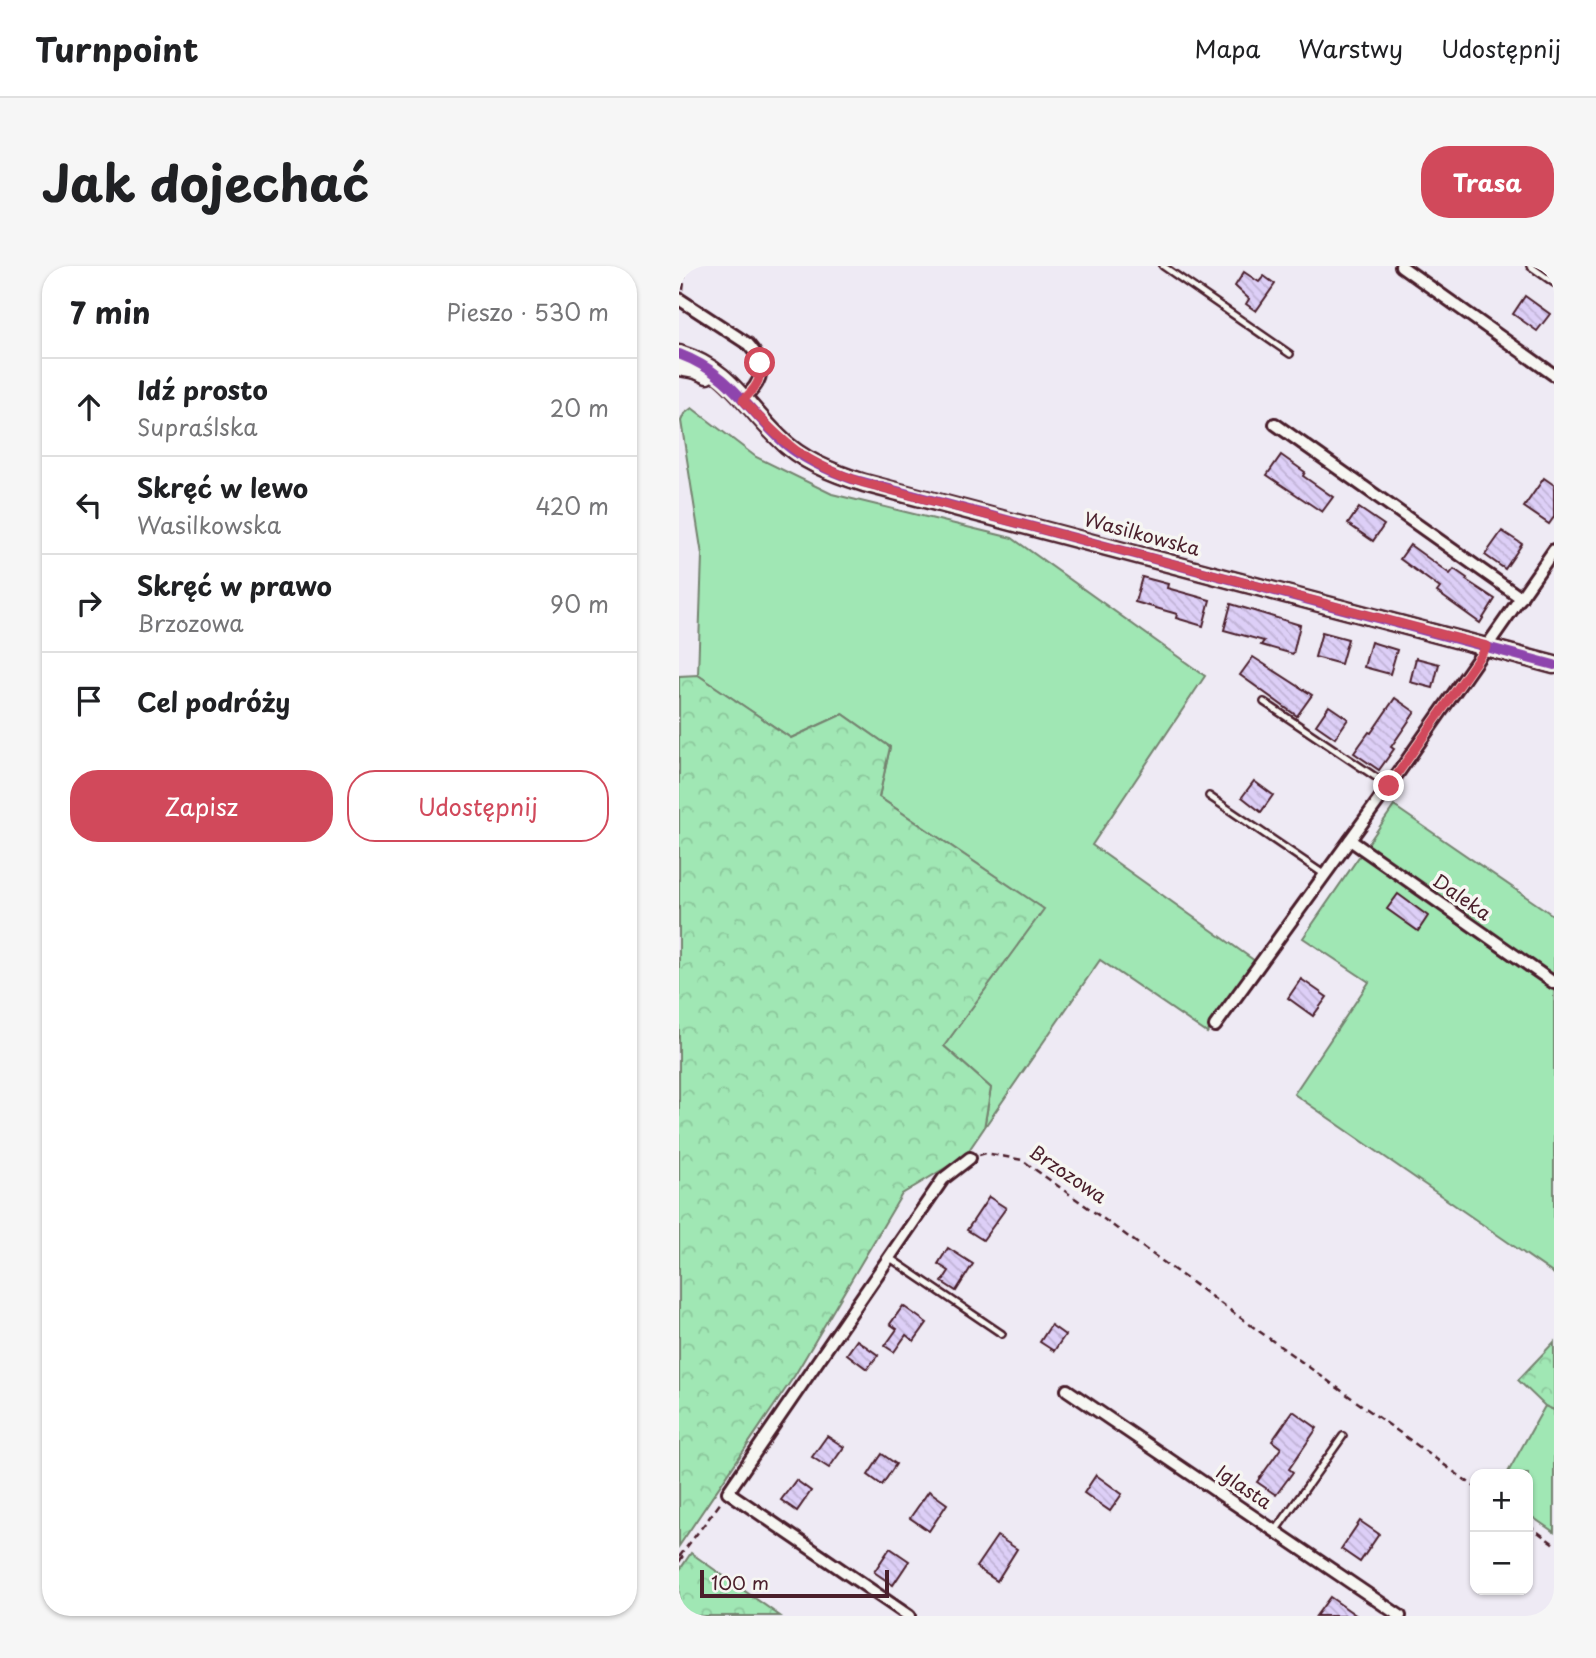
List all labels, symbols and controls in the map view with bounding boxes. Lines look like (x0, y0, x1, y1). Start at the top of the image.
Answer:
text: Turnpoint (35, 23, 199, 73)
text: Mapa (1194, 30, 1260, 66)
text: Warstwy (1298, 30, 1403, 66)
text: Udostępnij (1441, 30, 1561, 66)
text: Jak dojechać (42, 145, 369, 219)
button: Trasa (1421, 146, 1554, 218)
text: 7 min (70, 289, 151, 334)
text: Pieszo · 530 m (447, 294, 609, 329)
route start (744, 347, 775, 378)
text: Idź prosto (137, 370, 268, 409)
icon: ahead (70, 388, 108, 426)
text: 20 m (550, 390, 609, 425)
text: Supraślska (137, 409, 258, 444)
text: Skręć w lewo (137, 468, 308, 507)
icon: left (70, 486, 108, 524)
text: 420 m (535, 488, 609, 523)
street label: Wasilkowska (1081, 504, 1204, 562)
text: Wasilkowska (137, 507, 281, 542)
text: Skręć w prawo (137, 566, 332, 605)
icon: right (70, 584, 108, 622)
text: 90 m (550, 586, 609, 621)
text: Brzozowa (137, 605, 244, 640)
icon: arrive (70, 682, 108, 720)
text: Cel podróży (137, 682, 290, 721)
button: Zapisz (70, 770, 333, 842)
button: Udostępnij (347, 770, 609, 842)
route end (1373, 770, 1404, 801)
street label: Daleka (1428, 866, 1498, 927)
street label: Brzozowa (1024, 1137, 1113, 1209)
street label: Iglasta (1211, 1457, 1278, 1515)
map controls (1470, 1469, 1533, 1595)
button: + (1470, 1469, 1533, 1532)
button: − (1470, 1532, 1533, 1595)
scale bar (700, 1567, 889, 1599)
text: 100 m (711, 1568, 769, 1596)

